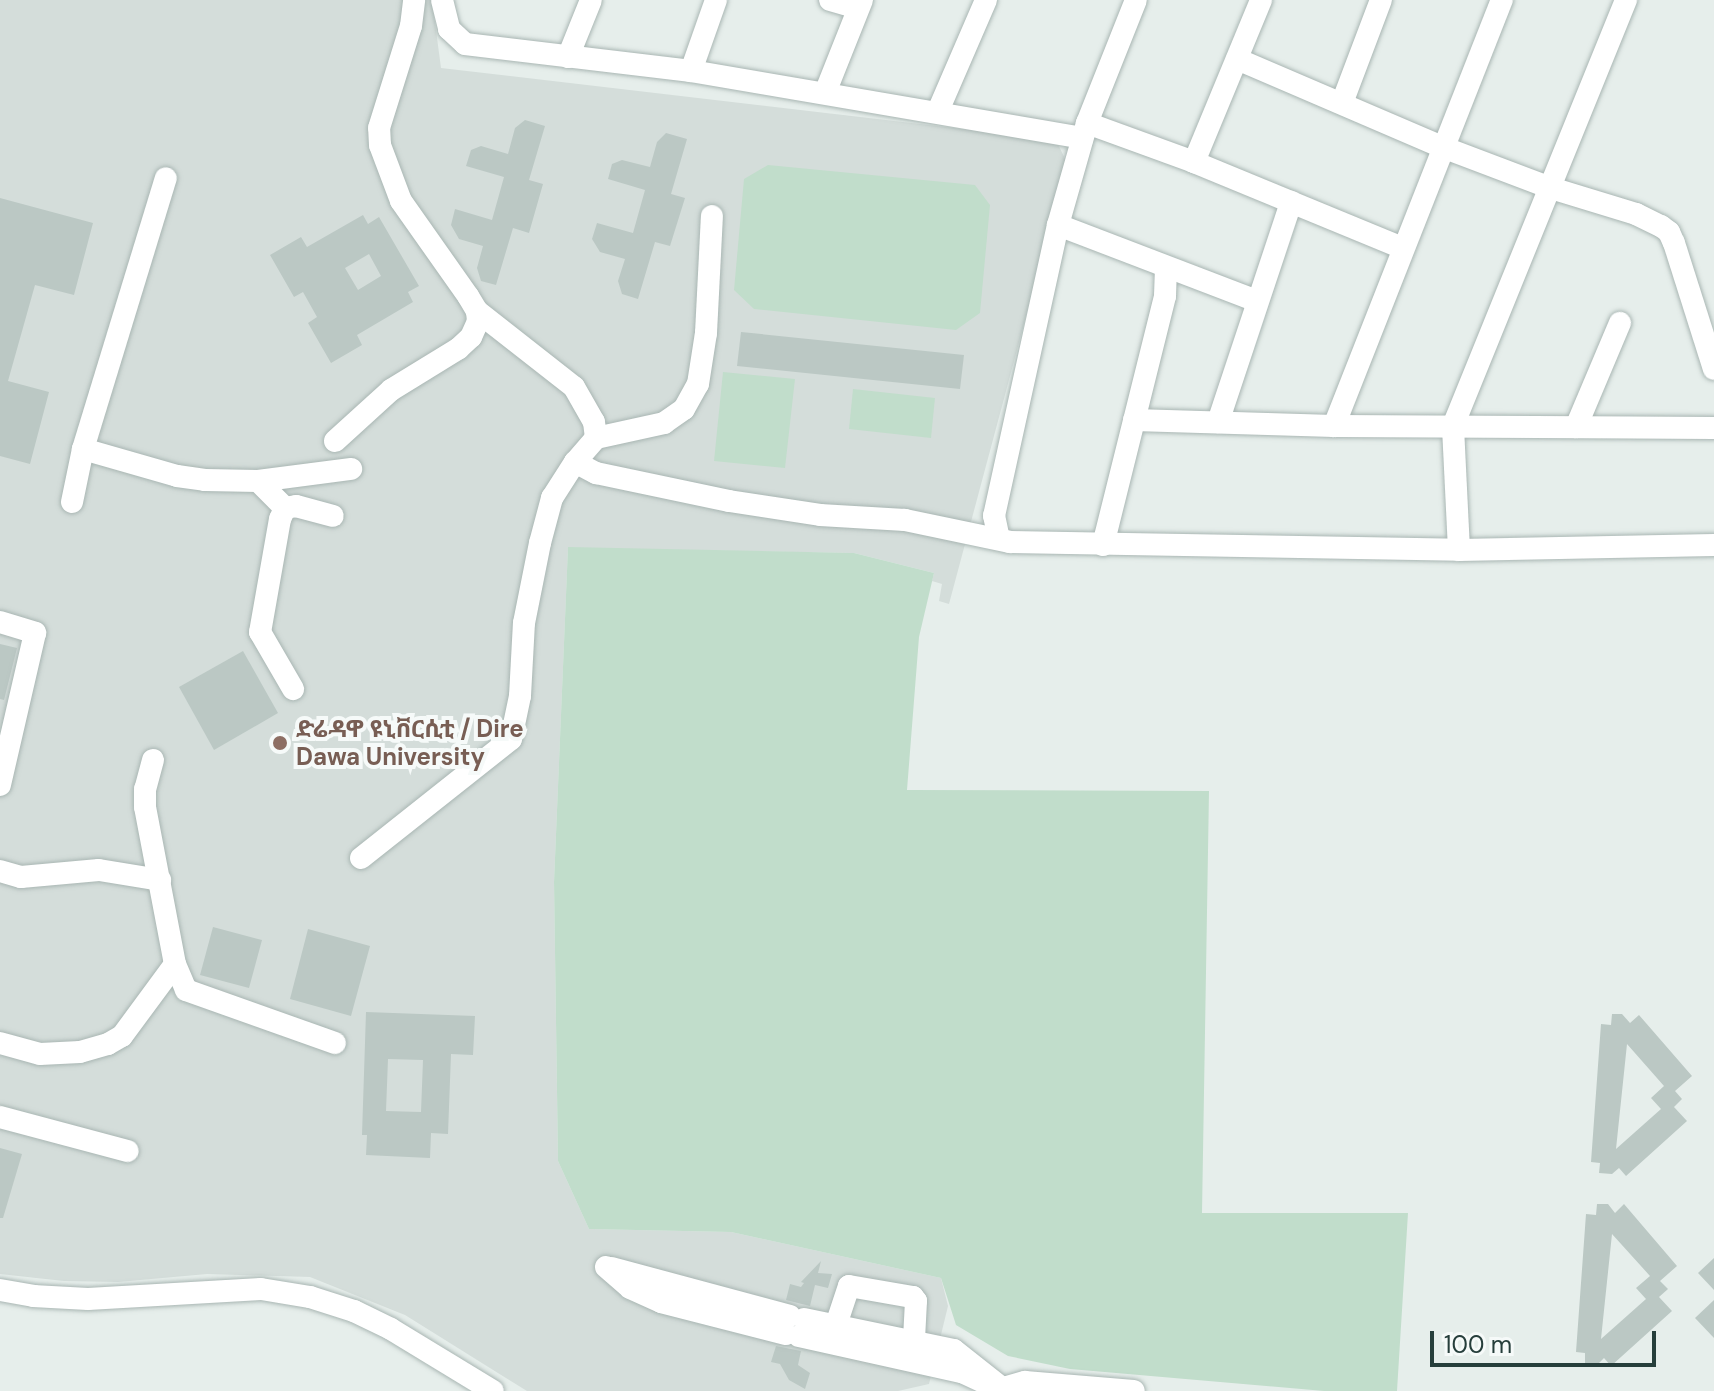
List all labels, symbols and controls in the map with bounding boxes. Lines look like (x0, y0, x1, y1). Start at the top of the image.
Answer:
place label: ድሬዳዋ ዩኒቨርሲቲ / Dire Dawa University (296, 715, 524, 771)
marker: ድሬዳዋ ዩኒቨርሲቲ / Dire Dawa University (271, 734, 289, 752)
scale bar (1434, 1315, 1660, 1365)
text: 100 m (1444, 1329, 1512, 1360)

